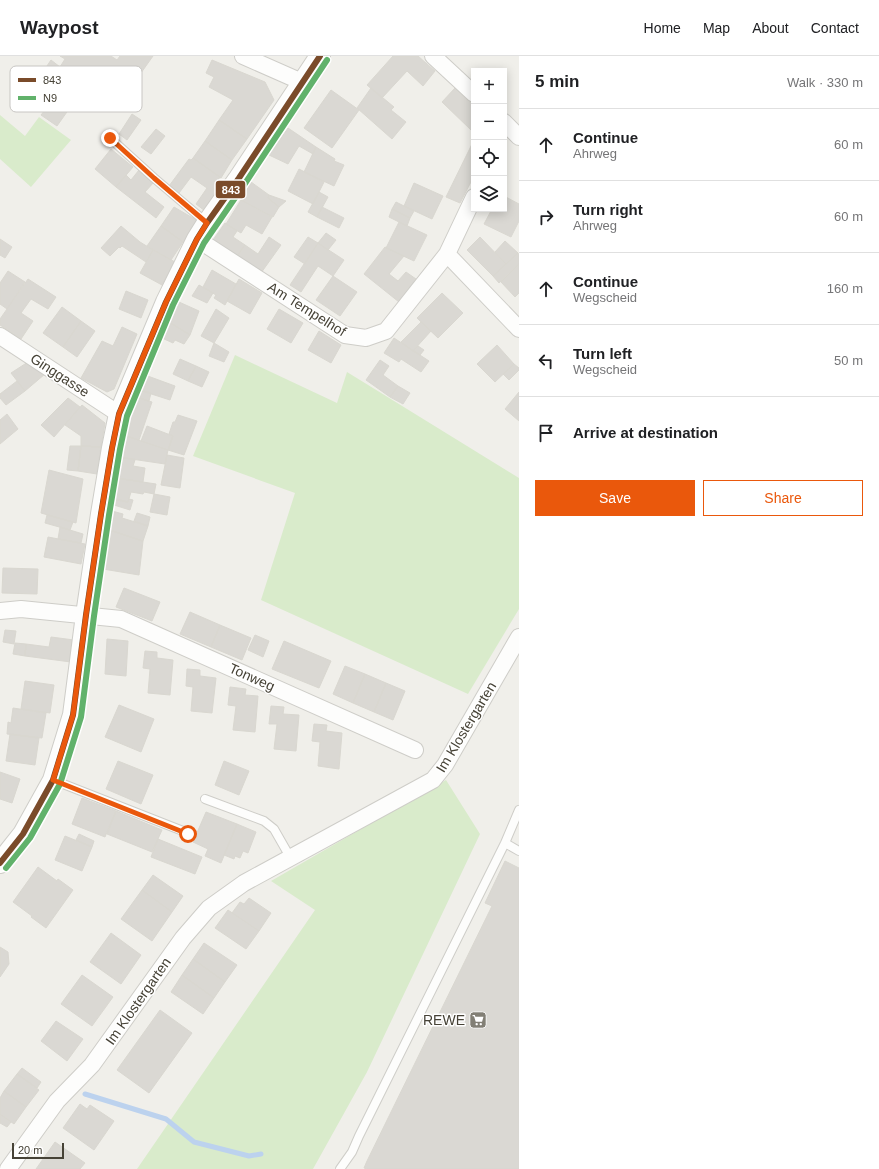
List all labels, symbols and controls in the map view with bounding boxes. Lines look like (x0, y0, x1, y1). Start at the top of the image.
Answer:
text: Waypost (20, 17, 98, 38)
text: Home (644, 20, 681, 36)
text: Map (703, 20, 730, 36)
text: About (752, 20, 789, 36)
text: Contact (811, 20, 859, 36)
legend (10, 66, 142, 112)
map controls (471, 68, 507, 212)
button: + (471, 68, 507, 104)
text: 5 min (535, 72, 579, 91)
text: 843 (43, 74, 61, 86)
text: Walk · 330 m (787, 75, 863, 90)
text: N9 (43, 92, 57, 104)
button: − (471, 104, 507, 140)
route end (101, 129, 119, 147)
text: Continue (573, 129, 638, 146)
icon: ahead (535, 134, 557, 156)
text: 60 m (834, 137, 863, 152)
button: locate (471, 140, 507, 176)
text: Ahrweg (573, 146, 617, 161)
button: layers (471, 176, 507, 212)
line badge: 843 (215, 180, 246, 199)
text: 843 (222, 184, 240, 196)
text: Turn right (573, 201, 643, 218)
icon: right (535, 206, 557, 228)
text: 60 m (834, 209, 863, 224)
text: Ahrweg (573, 218, 617, 233)
text: Continue (573, 273, 638, 290)
icon: ahead (535, 278, 557, 300)
street label: Am Tempelhof (265, 279, 349, 339)
text: 160 m (827, 281, 863, 296)
text: Wegscheid (573, 290, 637, 305)
text: Turn left (573, 345, 632, 362)
street label: Ginggasse (28, 350, 93, 400)
icon: left (535, 350, 557, 372)
text: 50 m (834, 353, 863, 368)
text: Wegscheid (573, 362, 637, 377)
icon: arrive (535, 422, 557, 444)
text: Arrive at destination (573, 424, 718, 441)
button: Save (535, 480, 695, 516)
button: Share (703, 480, 863, 516)
street label: Tonweg (227, 660, 277, 694)
street label: Im Klostergarten (433, 679, 499, 775)
route start (179, 825, 197, 843)
street label: Im Klostergarten (102, 954, 174, 1048)
supermarket icon: REWE (468, 1010, 488, 1030)
place label: REWE (423, 1012, 465, 1028)
scale bar (12, 1141, 64, 1160)
text: 20 m (18, 1144, 42, 1156)

